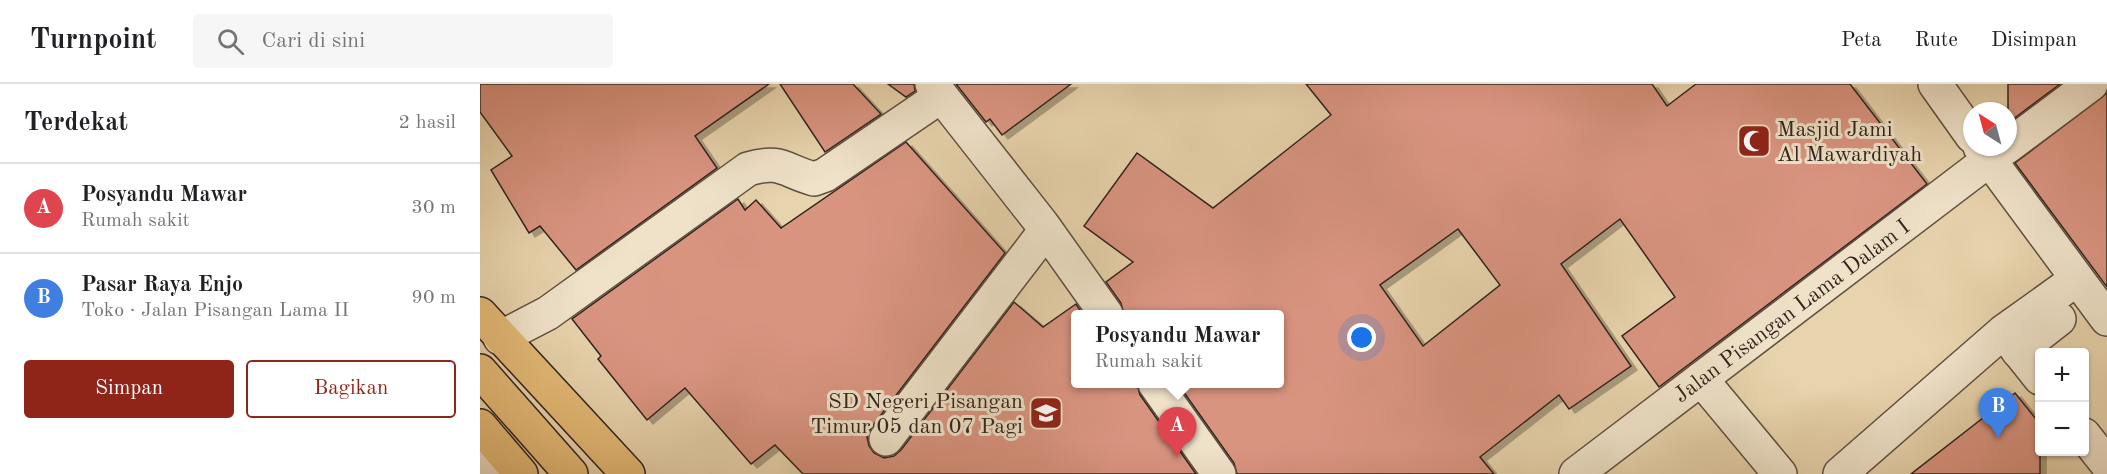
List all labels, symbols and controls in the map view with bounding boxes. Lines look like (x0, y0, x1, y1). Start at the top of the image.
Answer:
search box (193, 14, 613, 68)
icon: search (214, 25, 247, 58)
text: Turnpoint (30, 27, 157, 55)
text: Cari di sini (262, 30, 365, 52)
text: Peta (1841, 30, 1882, 51)
text: Rute (1915, 30, 1958, 51)
text: Disimpan (1991, 30, 2077, 51)
north arrow (1963, 102, 2017, 156)
text: Terdekat (24, 110, 128, 136)
text: 2 hasil (399, 113, 456, 133)
place label: Masjid Jami Al Mawardiyah (1777, 119, 1922, 166)
mosque icon: Masjid Jami Al Mawardiyah (1736, 123, 1772, 159)
text: Posyandu Mawar (81, 184, 247, 206)
text: A (36, 198, 51, 218)
text: 30 m (411, 198, 456, 218)
text: Rumah sakit (81, 211, 190, 231)
street label: Jalan Pisangan Lama Dalam I (1670, 216, 1914, 407)
text: Pasar Raya Enjo (81, 274, 243, 296)
text: B (36, 288, 51, 308)
text: 90 m (411, 288, 456, 308)
text: Toko · Jalan Pisangan Lama II (81, 301, 349, 321)
popup (1071, 310, 1284, 388)
your location (1347, 323, 1376, 352)
text: Posyandu Mawar (1094, 325, 1261, 347)
map controls (2035, 348, 2089, 456)
button: + (2035, 348, 2089, 402)
text: Rumah sakit (1094, 352, 1203, 372)
button: Simpan (24, 360, 234, 418)
button: Bagikan (246, 360, 456, 418)
pin: B (1978, 388, 2018, 438)
place label: SD Negeri Pisangan Timur 05 dan 07 Pagi (811, 391, 1023, 438)
school or university icon: SD Negeri Pisangan Timur 05 dan 07 Pagi (1028, 395, 1064, 431)
button: − (2035, 402, 2089, 456)
pin: A (1158, 408, 1196, 457)

